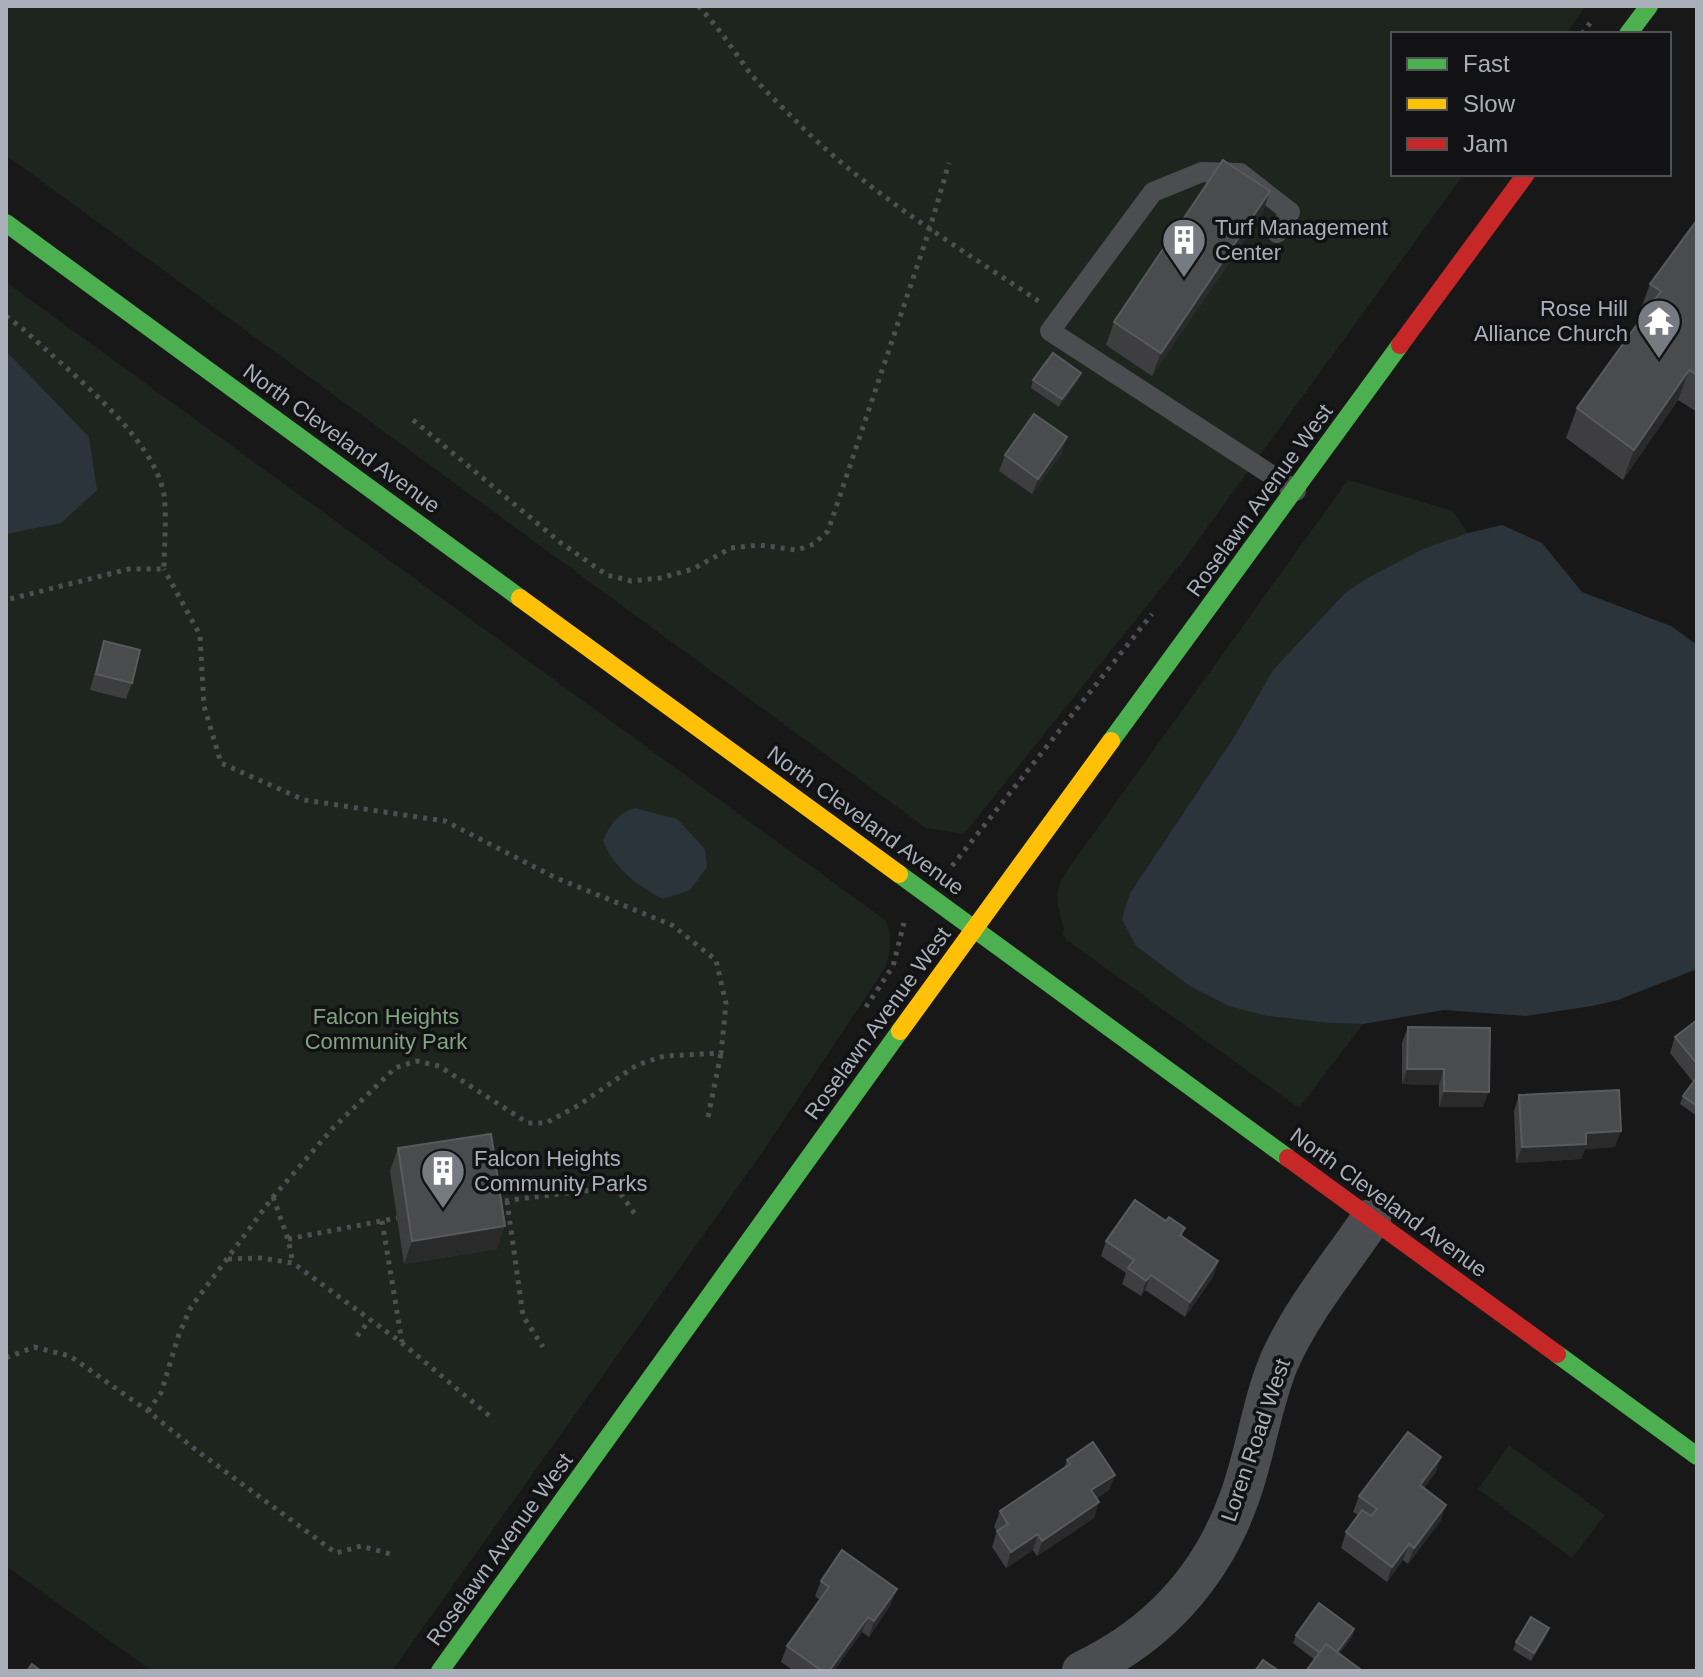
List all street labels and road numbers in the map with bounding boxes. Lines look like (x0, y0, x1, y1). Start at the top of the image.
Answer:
street label: North Cleveland Avenue (239, 359, 445, 518)
street label: Roselawn Avenue West (1181, 399, 1338, 601)
street label: North Cleveland Avenue (763, 741, 969, 900)
street label: Roselawn Avenue West (799, 922, 956, 1124)
street label: North Cleveland Avenue (1286, 1123, 1492, 1282)
street label: Loren Road West (1216, 1355, 1295, 1525)
street label: Roselawn Avenue West (421, 1448, 578, 1650)

